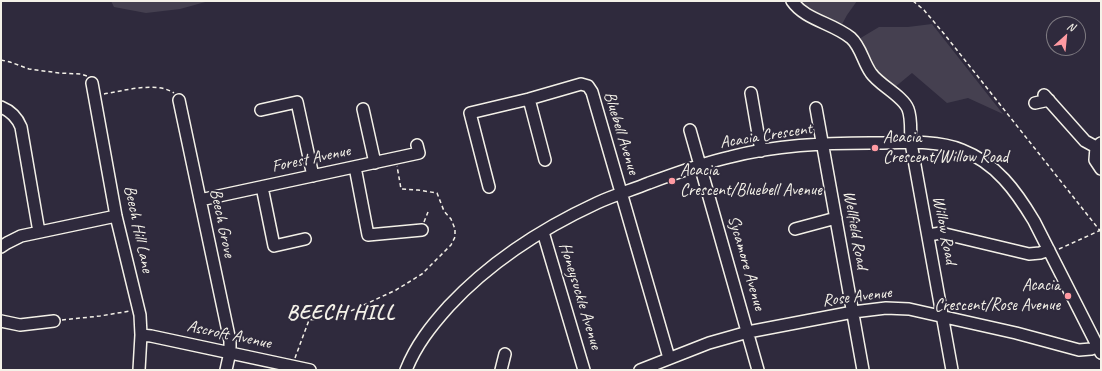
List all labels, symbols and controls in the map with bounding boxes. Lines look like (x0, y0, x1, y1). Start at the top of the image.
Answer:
north arrow (1046, 16, 1086, 56)
text: N (1065, 18, 1077, 34)
street label: Bluebell Avenue (599, 89, 643, 177)
street label: Acacia Crescent (719, 119, 813, 153)
place label: Acacia Crescent/Willow Road (883, 128, 1008, 168)
street label: Forest Avenue (270, 141, 352, 177)
marker: Acacia Crescent/Willow Road (870, 143, 880, 153)
place label: Acacia Crescent/Bluebell Avenue (680, 161, 822, 201)
marker: Acacia Crescent/Bluebell Avenue (667, 176, 677, 186)
street label: Beech Hill Lane (119, 184, 157, 274)
street label: Beech Grove (205, 187, 239, 259)
street label: Wellfield Road (838, 189, 872, 271)
street label: Willow Road (927, 194, 961, 266)
street label: Sycamore Avenue (723, 213, 769, 313)
street label: Honeysuckle Avenue (554, 240, 606, 352)
place label: Acacia Crescent/Rose Avenue (934, 276, 1060, 316)
street label: Rose Avenue (821, 283, 893, 311)
marker: Acacia Crescent/Rose Avenue (1063, 291, 1073, 301)
district label: BEECH HILL (287, 300, 395, 326)
street label: Ascroft Avenue (185, 316, 273, 354)

